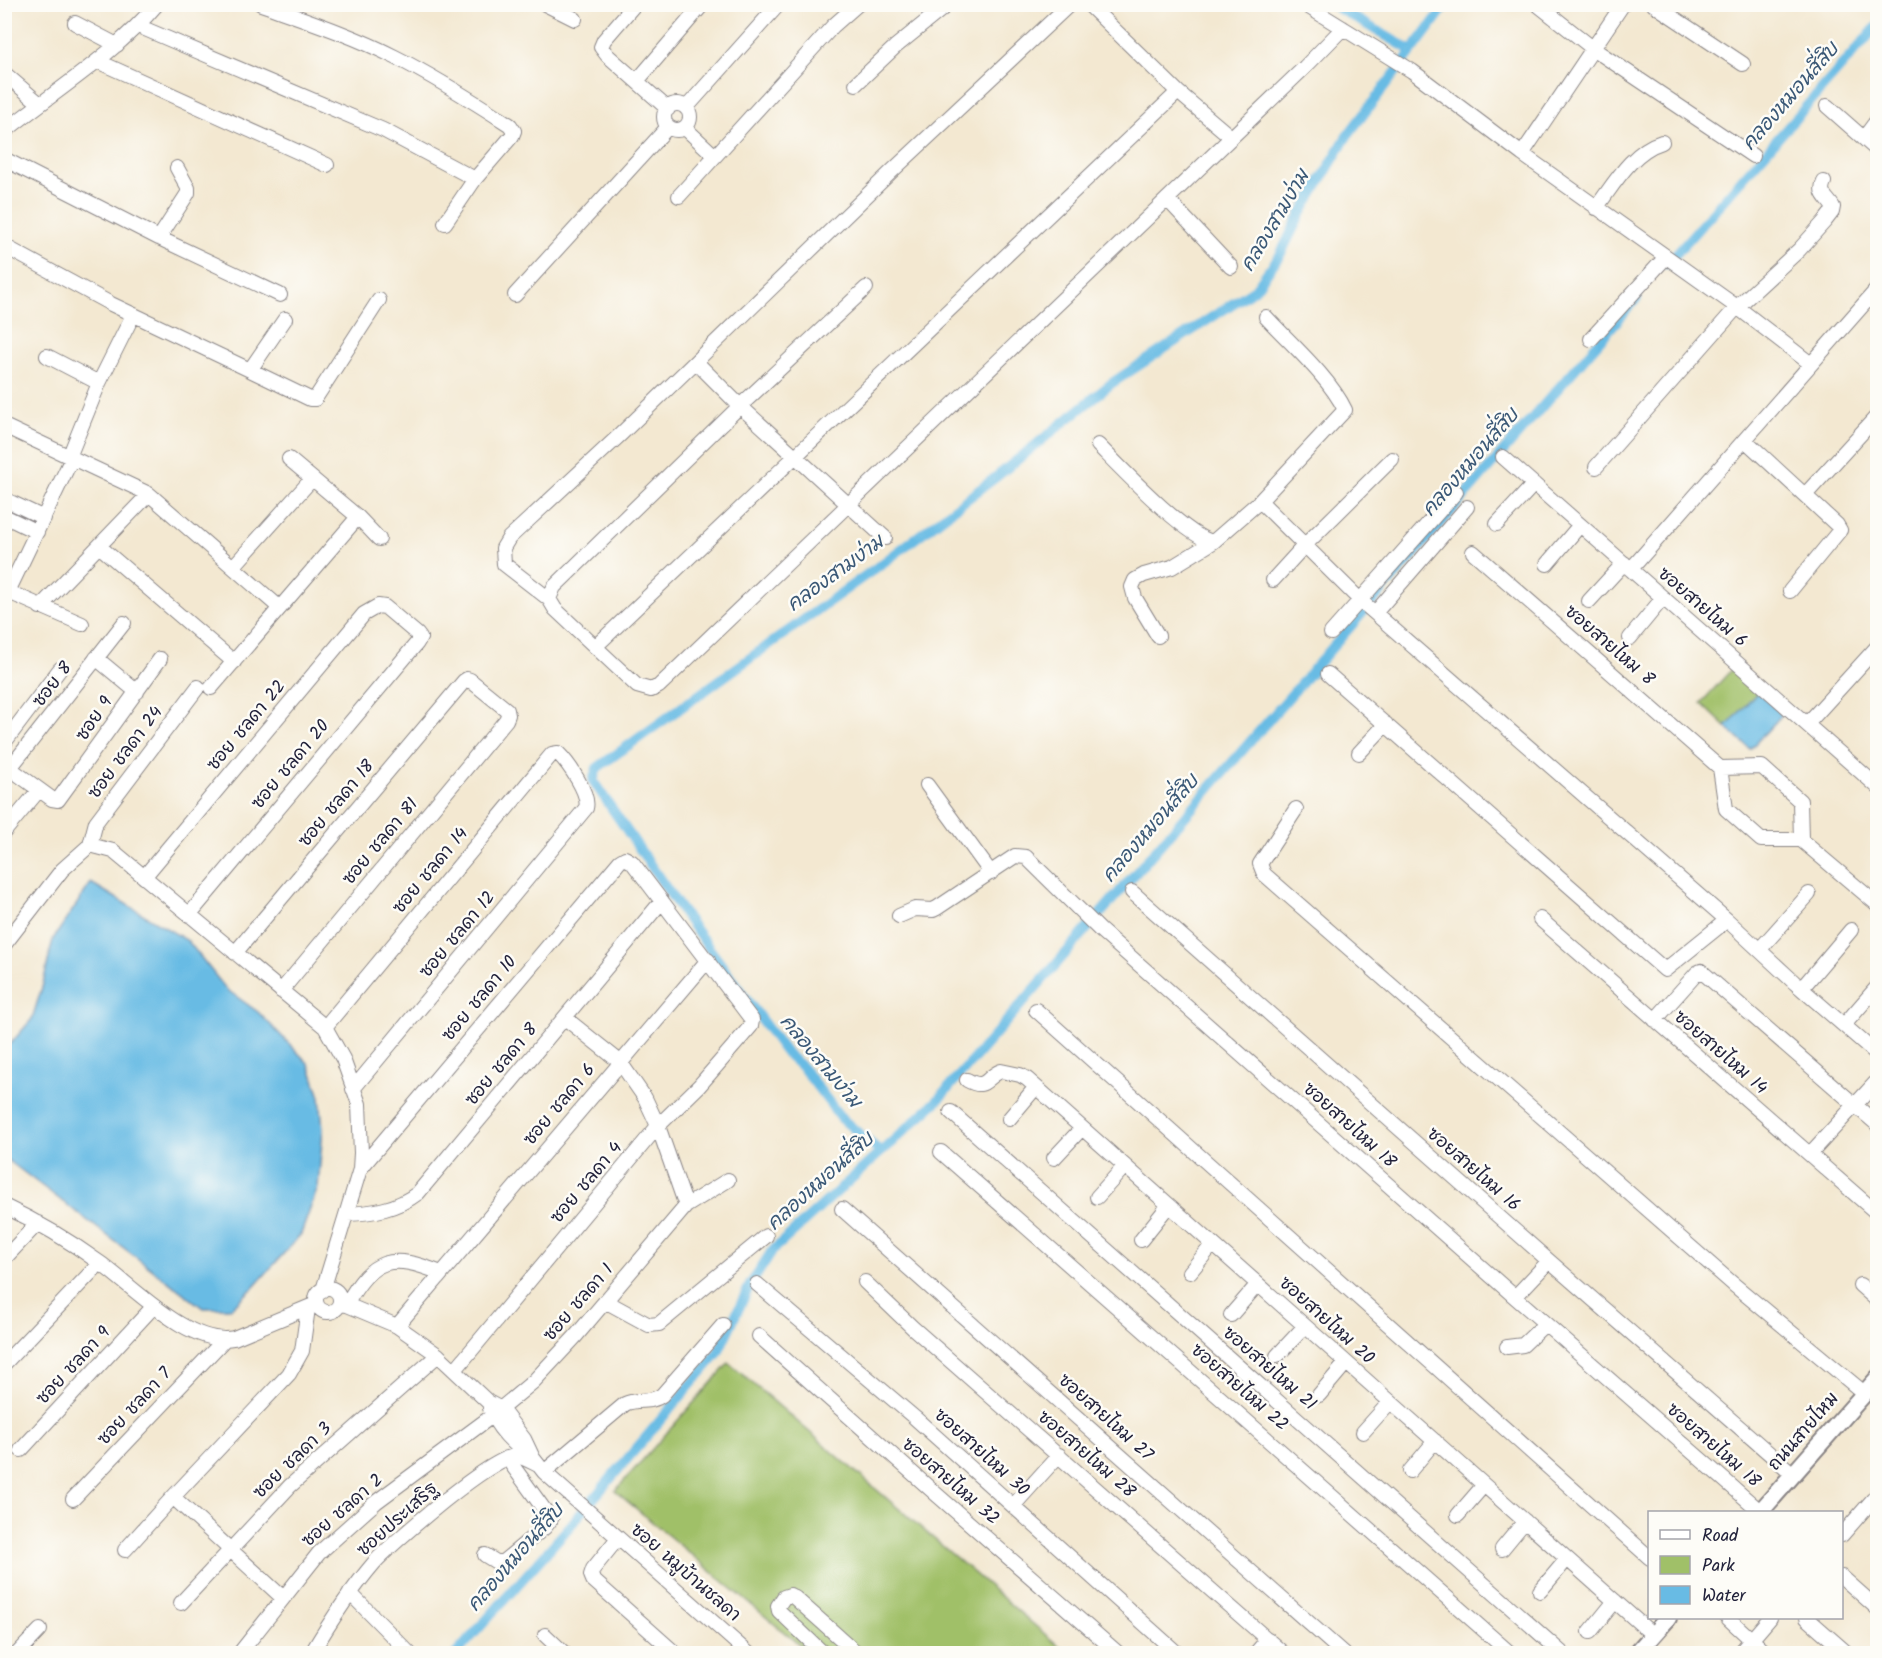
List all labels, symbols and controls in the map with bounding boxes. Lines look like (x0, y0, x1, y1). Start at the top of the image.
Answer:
water label: คลองหมอนสี่สิบ (1732, 31, 1849, 159)
water label: คลองสามง่าม (1233, 162, 1320, 278)
water label: คลองหมอนสี่สิบ (1412, 397, 1529, 525)
water label: คลองสามง่าม (780, 527, 893, 621)
street label: ซอยสายไหม 6 (1651, 561, 1753, 655)
street label: ซอยสายไหม 8 (1557, 598, 1661, 694)
street label: ซอย 8 (26, 656, 80, 714)
street label: ซอย ชลดา 22 (200, 674, 294, 778)
street label: ซอย 9 (69, 690, 121, 748)
street label: ซอย ชลดา 24 (81, 700, 171, 806)
street label: ซอย ชลดา 20 (245, 714, 337, 816)
street label: ซอย ชลดา 18 (292, 754, 383, 854)
water label: คลองหมอนสี่สิบ (1092, 763, 1209, 891)
street label: ซอย ชลดา 81 (336, 792, 426, 892)
street label: ซอย ชลดา 14 (386, 821, 476, 921)
street label: ซอย ชลดา 12 (413, 885, 503, 985)
street label: ซอย ชลดา 10 (435, 950, 525, 1048)
street label: ซอยสายไหม 14 (1666, 1004, 1774, 1102)
water label: คลองสามง่าม (771, 1008, 870, 1117)
street label: ซอย ชลดา 8 (458, 1017, 546, 1113)
street label: ซอย ชลดา 6 (517, 1057, 603, 1153)
street label: ซอยสายไหม 18 (1296, 1076, 1403, 1176)
water label: คลองหมอนสี่สิบ (757, 1121, 883, 1239)
street label: ซอยสายไหม 16 (1419, 1121, 1527, 1219)
street label: ซอย ชลดา 4 (544, 1135, 630, 1231)
street label: ซอย ชลดา 1 (537, 1257, 621, 1349)
street label: ซอยสายไหม 20 (1271, 1270, 1381, 1372)
street label: ซอย ชลดา 9 (30, 1320, 119, 1412)
street label: ซอยสายไหม 21 (1215, 1320, 1323, 1418)
street label: ซอยสายไหม 22 (1183, 1337, 1295, 1439)
street label: ซอย ชลดา 7 (91, 1361, 180, 1453)
street label: ซอยสายไหม 27 (1051, 1367, 1160, 1469)
street label: ถนนสายไหม (1761, 1386, 1847, 1478)
street label: ซอยสายไหม 18 (1659, 1396, 1767, 1496)
street label: ซอยสายไหม 30 (927, 1402, 1035, 1504)
street label: ซอยสายไหม 28 (1030, 1404, 1142, 1506)
street label: ซอย ชลดา 3 (247, 1416, 339, 1506)
street label: ซอยสายไหม 32 (894, 1431, 1006, 1533)
street label: ซอย ชลดา 2 (296, 1467, 390, 1555)
street label: ซอยประเสริฐ (351, 1475, 445, 1564)
water label: คลองหมอนสี่สิบ (457, 1492, 574, 1620)
legend (1648, 1511, 1843, 1619)
street label: ซอย หมูบ้านชลดา (623, 1517, 747, 1629)
text: Road (1702, 1522, 1739, 1551)
text: Park (1702, 1552, 1735, 1581)
text: Water (1702, 1582, 1747, 1611)

